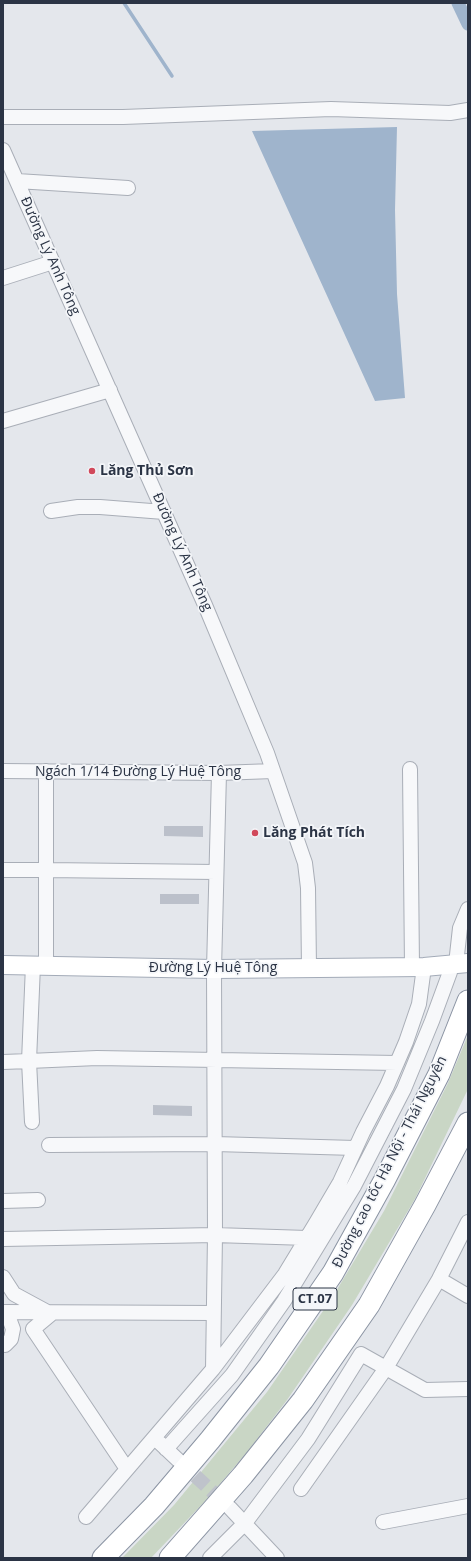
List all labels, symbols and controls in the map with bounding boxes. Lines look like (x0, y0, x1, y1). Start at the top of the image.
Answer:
street label: Đường Lý Anh Tông (16, 194, 84, 318)
place label: Lăng Thủ Sơn (100, 463, 194, 479)
marker: Lăng Thủ Sơn (87, 466, 97, 476)
street label: Đường Lý Anh Tông (148, 490, 216, 614)
street label: Ngách 1/14 Đường Lý Huệ Tông (35, 764, 241, 780)
place label: Lăng Phát Tích (263, 825, 365, 841)
marker: Lăng Phát Tích (250, 828, 260, 838)
street label: Đường Lý Huệ Tông (149, 960, 277, 976)
street label: Đường cao tốc Hà Nội - Thái Nguyên (329, 1053, 451, 1271)
road number: CT.07 (293, 1288, 337, 1310)

